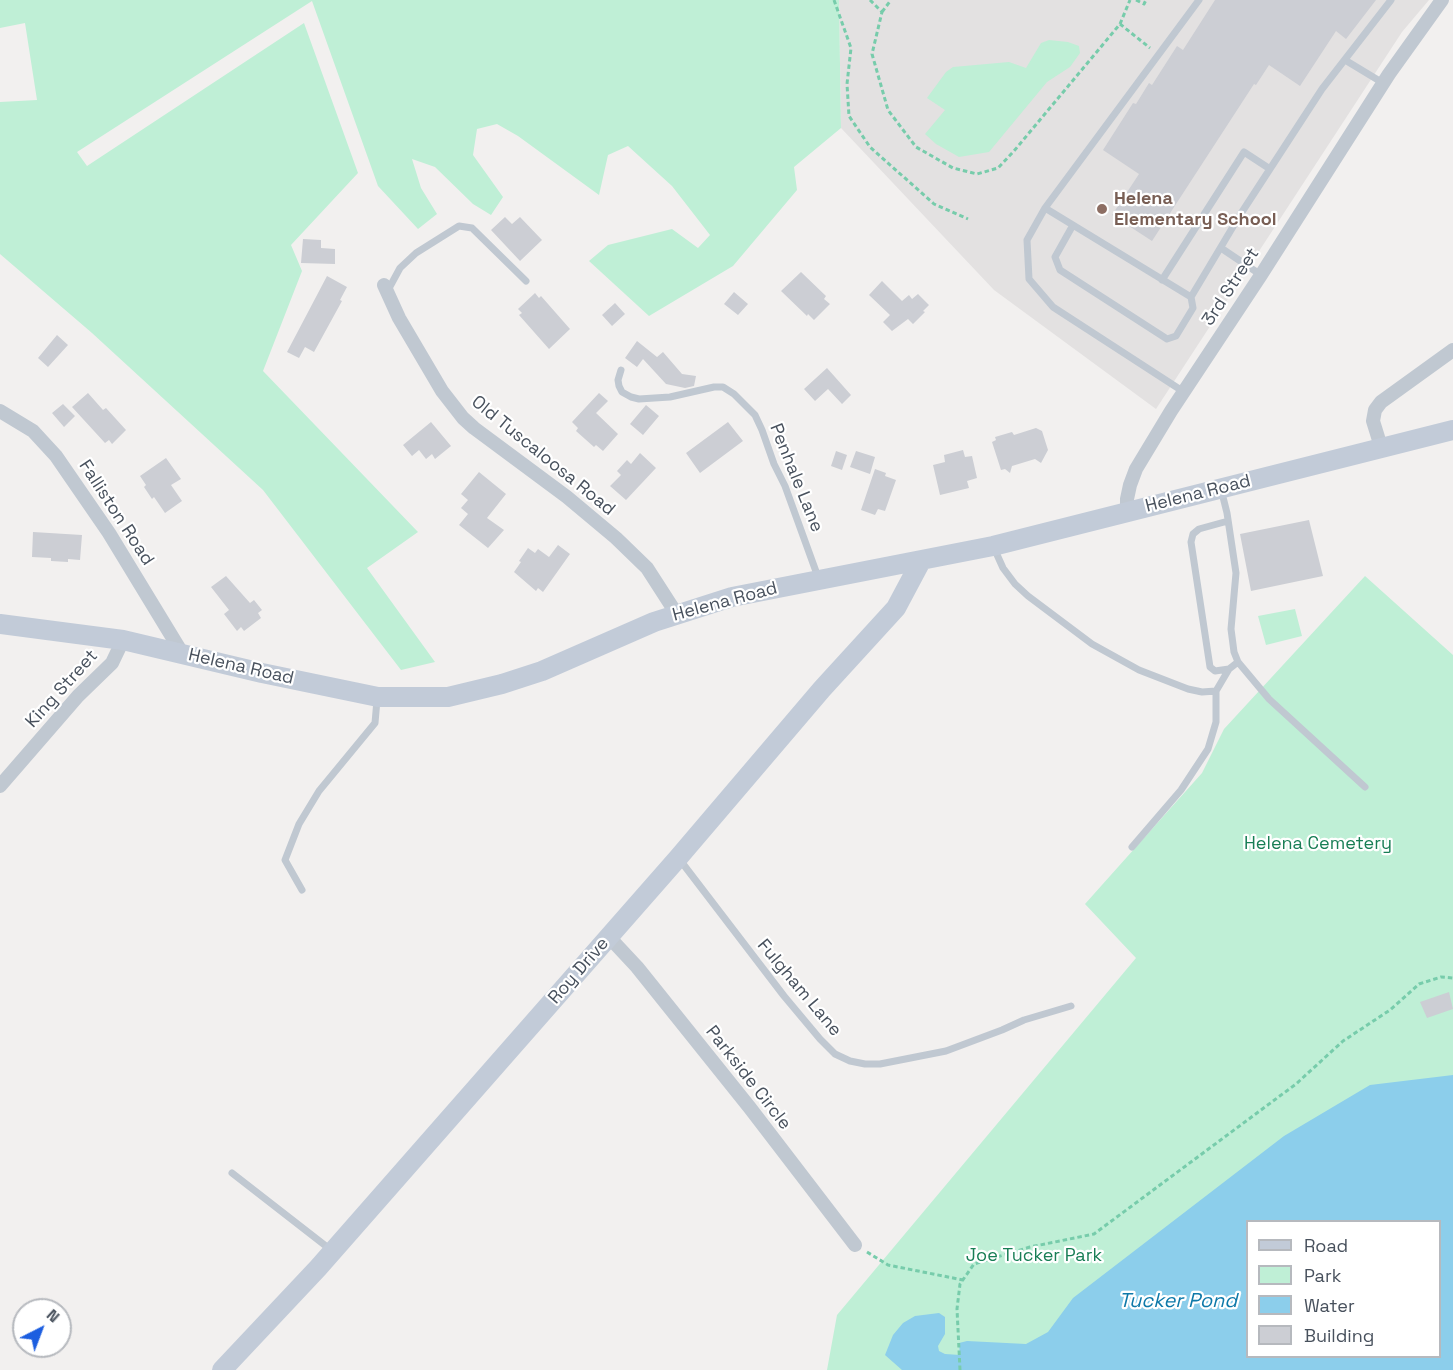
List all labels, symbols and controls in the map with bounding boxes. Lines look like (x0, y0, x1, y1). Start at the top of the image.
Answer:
place label: Helena Elementary School (1114, 188, 1277, 230)
marker: Helena Elementary School (1095, 202, 1109, 216)
street label: 3rd Street (1198, 244, 1264, 330)
street label: Old Tuscaloosa Road (467, 391, 619, 521)
street label: Penhale Lane (764, 421, 828, 535)
street label: Falliston Road (74, 456, 158, 570)
street label: Helena Road (1143, 470, 1253, 518)
street label: Helena Road (670, 578, 780, 626)
street label: Helena Road (186, 644, 296, 690)
street label: King Street (21, 645, 103, 733)
park label: Helena Cemetery (1244, 833, 1392, 855)
street label: Roy Drive (544, 933, 614, 1009)
street label: Fulgham Lane (752, 935, 846, 1041)
street label: Parkside Circle (701, 1022, 795, 1134)
legend (1246, 1220, 1441, 1358)
text: Road (1304, 1234, 1348, 1257)
park label: Joe Tucker Park (966, 1245, 1102, 1267)
text: Park (1304, 1264, 1341, 1287)
water label: Tucker Pond (1119, 1290, 1237, 1314)
text: Water (1304, 1294, 1355, 1317)
north arrow (12, 1298, 72, 1358)
text: N (42, 1304, 64, 1327)
text: Building (1304, 1324, 1374, 1347)

